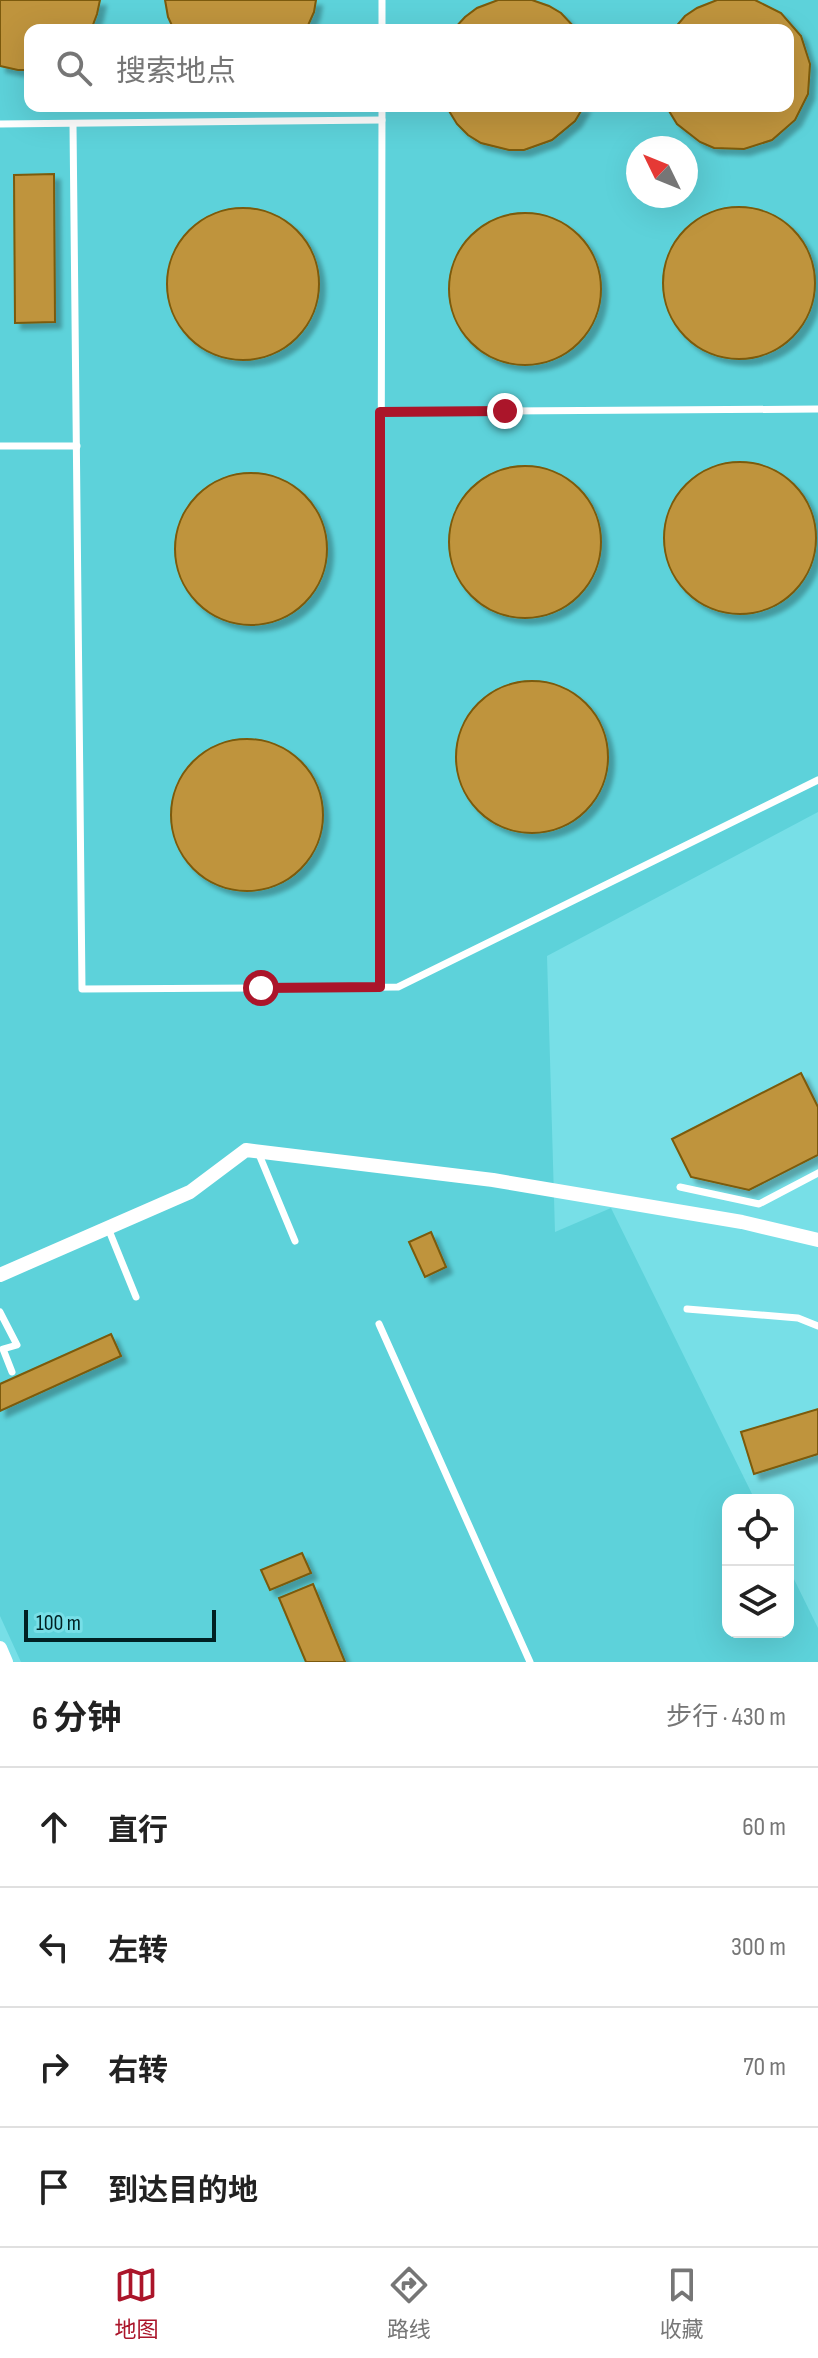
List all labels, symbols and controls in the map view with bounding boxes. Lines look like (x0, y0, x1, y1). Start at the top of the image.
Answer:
search box (24, 24, 794, 112)
icon: search (52, 46, 96, 90)
text: 搜索地点 (116, 54, 236, 90)
north arrow (626, 136, 698, 208)
route end (487, 393, 523, 429)
route start (243, 970, 279, 1006)
map controls (722, 1494, 794, 1638)
button: locate (722, 1494, 794, 1566)
button: layers (722, 1566, 794, 1638)
scale bar (24, 1606, 216, 1642)
text: 100 m (36, 1610, 81, 1637)
text: 6 分钟 (32, 1698, 121, 1739)
text: 步行 · 430 m (666, 1702, 786, 1733)
icon: ahead (32, 1805, 76, 1849)
text: 60 m (742, 1812, 786, 1843)
text: 直行 (108, 1813, 168, 1849)
icon: left (32, 1925, 76, 1969)
text: 300 m (731, 1932, 786, 1963)
text: 左转 (108, 1933, 168, 1969)
icon: right (32, 2045, 76, 2089)
text: 70 m (743, 2052, 786, 2083)
text: 右转 (108, 2053, 168, 2089)
icon: arrive (32, 2165, 76, 2209)
text: 到达目的地 (108, 2173, 258, 2209)
tab: 地图 (114, 2263, 158, 2344)
tab: 路线 (387, 2263, 431, 2344)
tab: 收藏 (660, 2263, 704, 2344)

